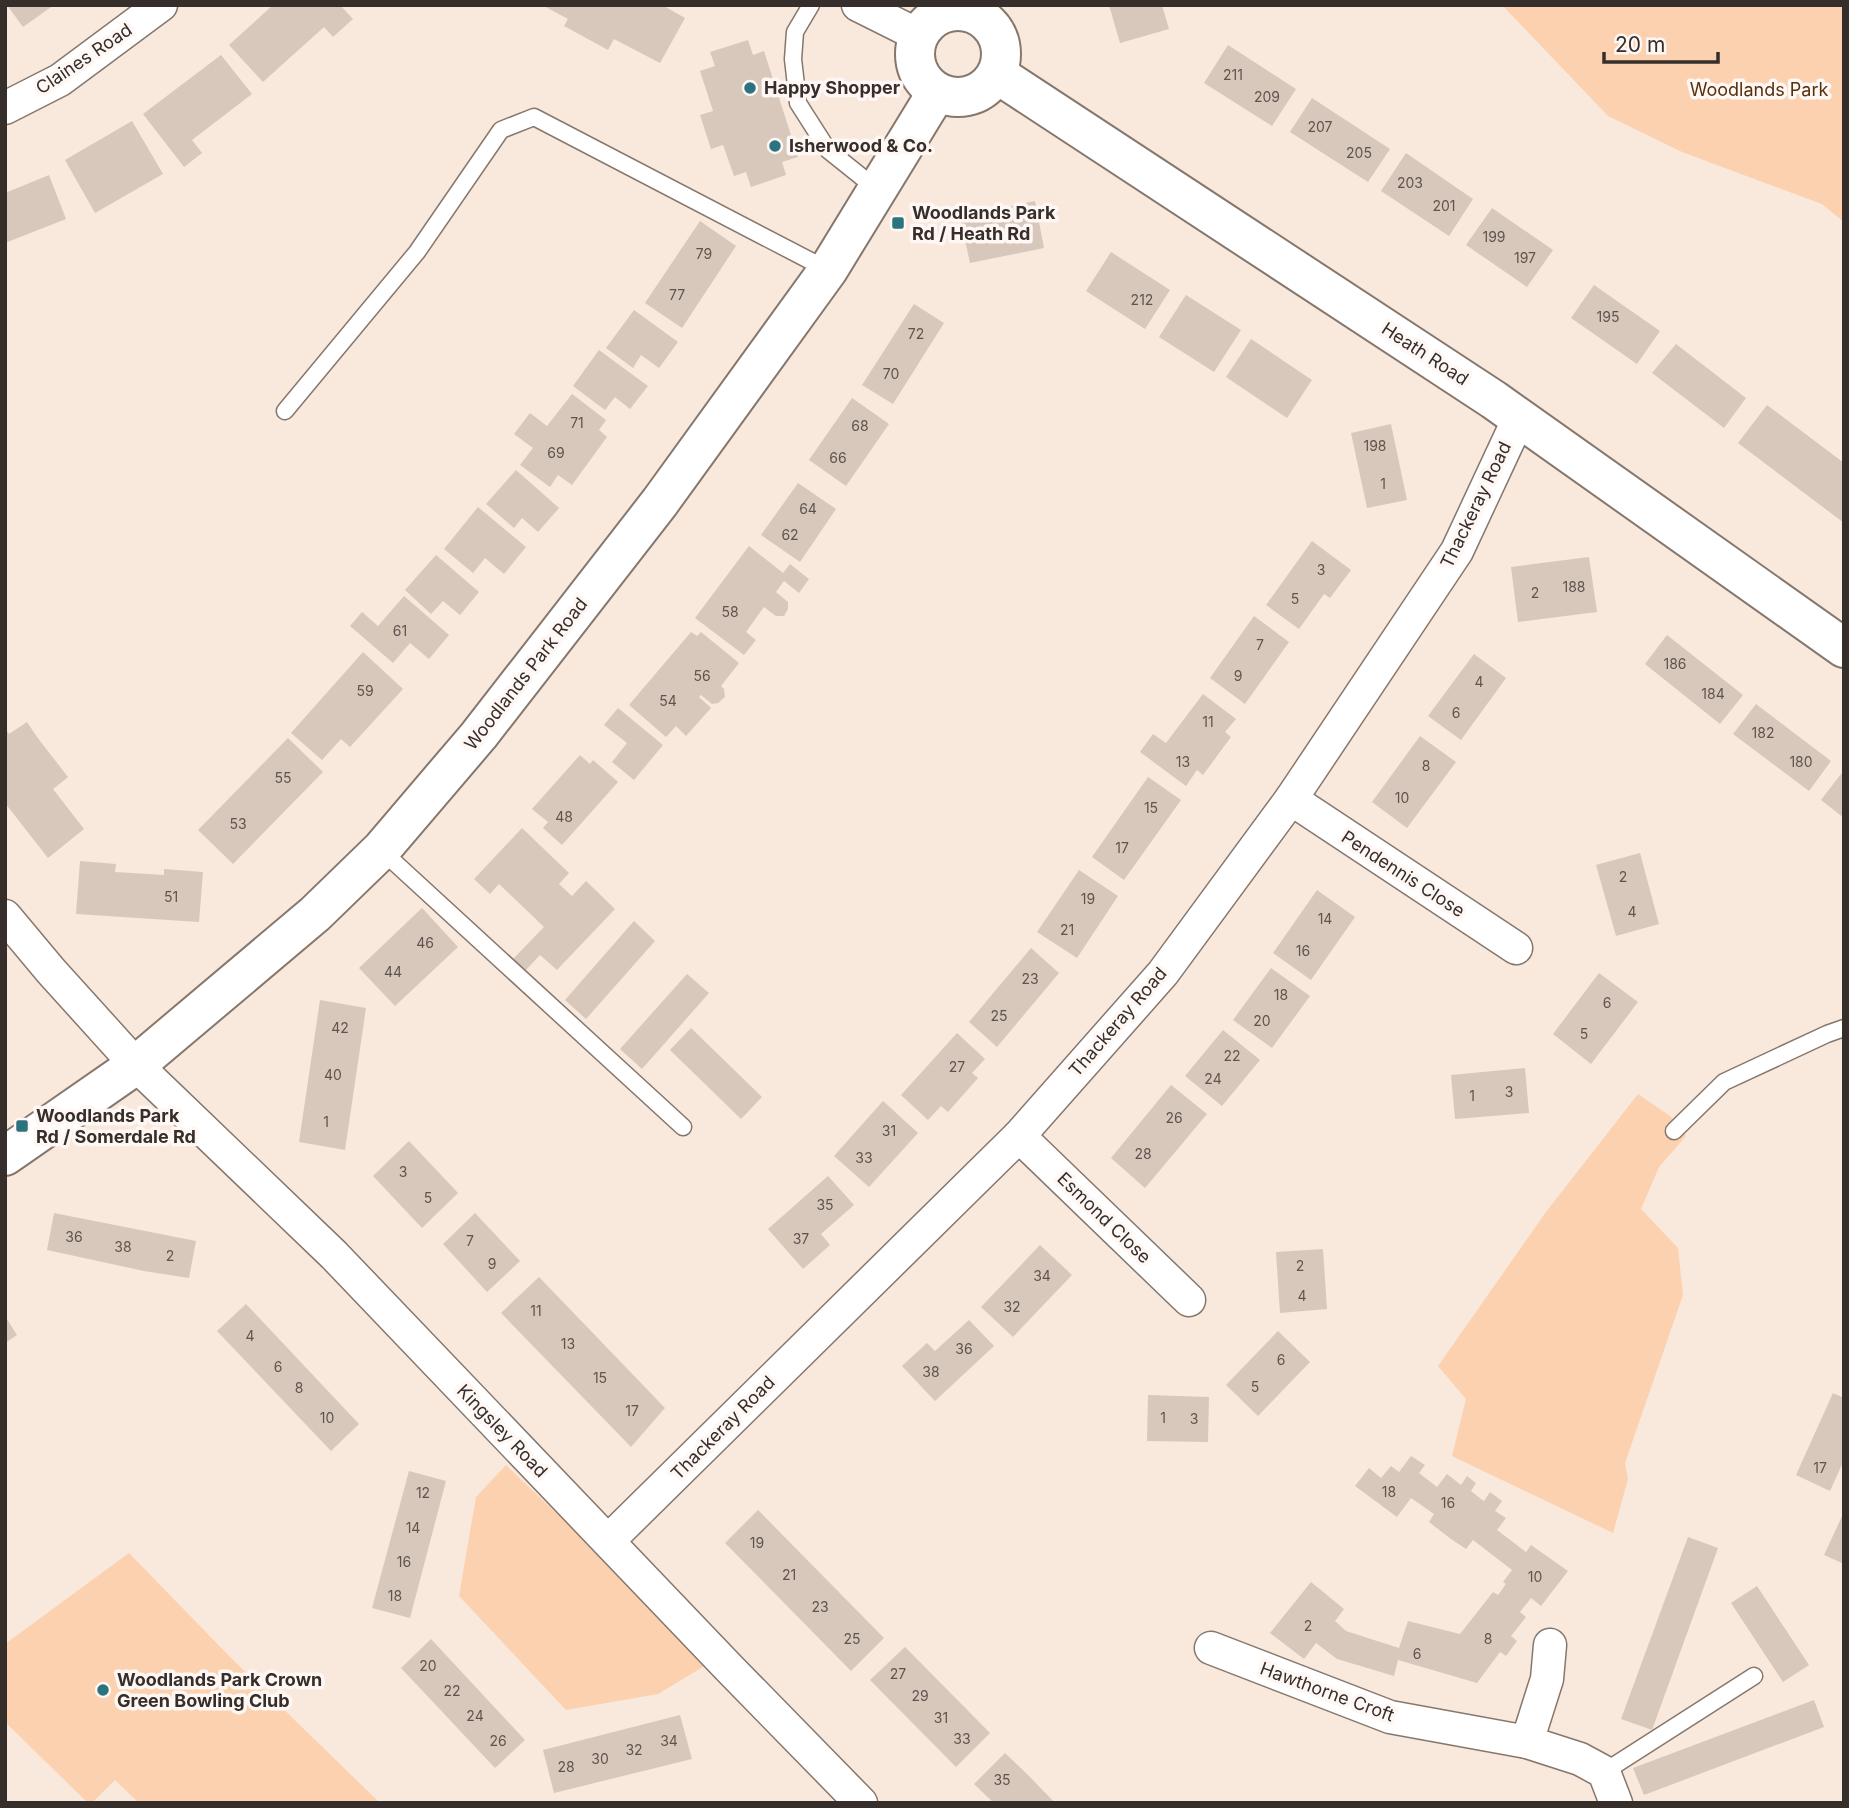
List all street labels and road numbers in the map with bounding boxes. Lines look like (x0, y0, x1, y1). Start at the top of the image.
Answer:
street label: Claines Road (32, 19, 136, 98)
street label: Heath Road (1378, 318, 1473, 389)
street label: Thackeray Road (1436, 438, 1515, 571)
street label: Woodlands Park Road (460, 593, 591, 754)
street label: Pendennis Close (1338, 826, 1469, 921)
street label: Thackeray Road (1064, 963, 1171, 1081)
street label: Esmond Close (1053, 1168, 1155, 1268)
street label: Thackeray Road (666, 1371, 779, 1484)
street label: Kingsley Road (453, 1380, 552, 1481)
street label: Hawthorne Croft (1257, 1658, 1397, 1726)

